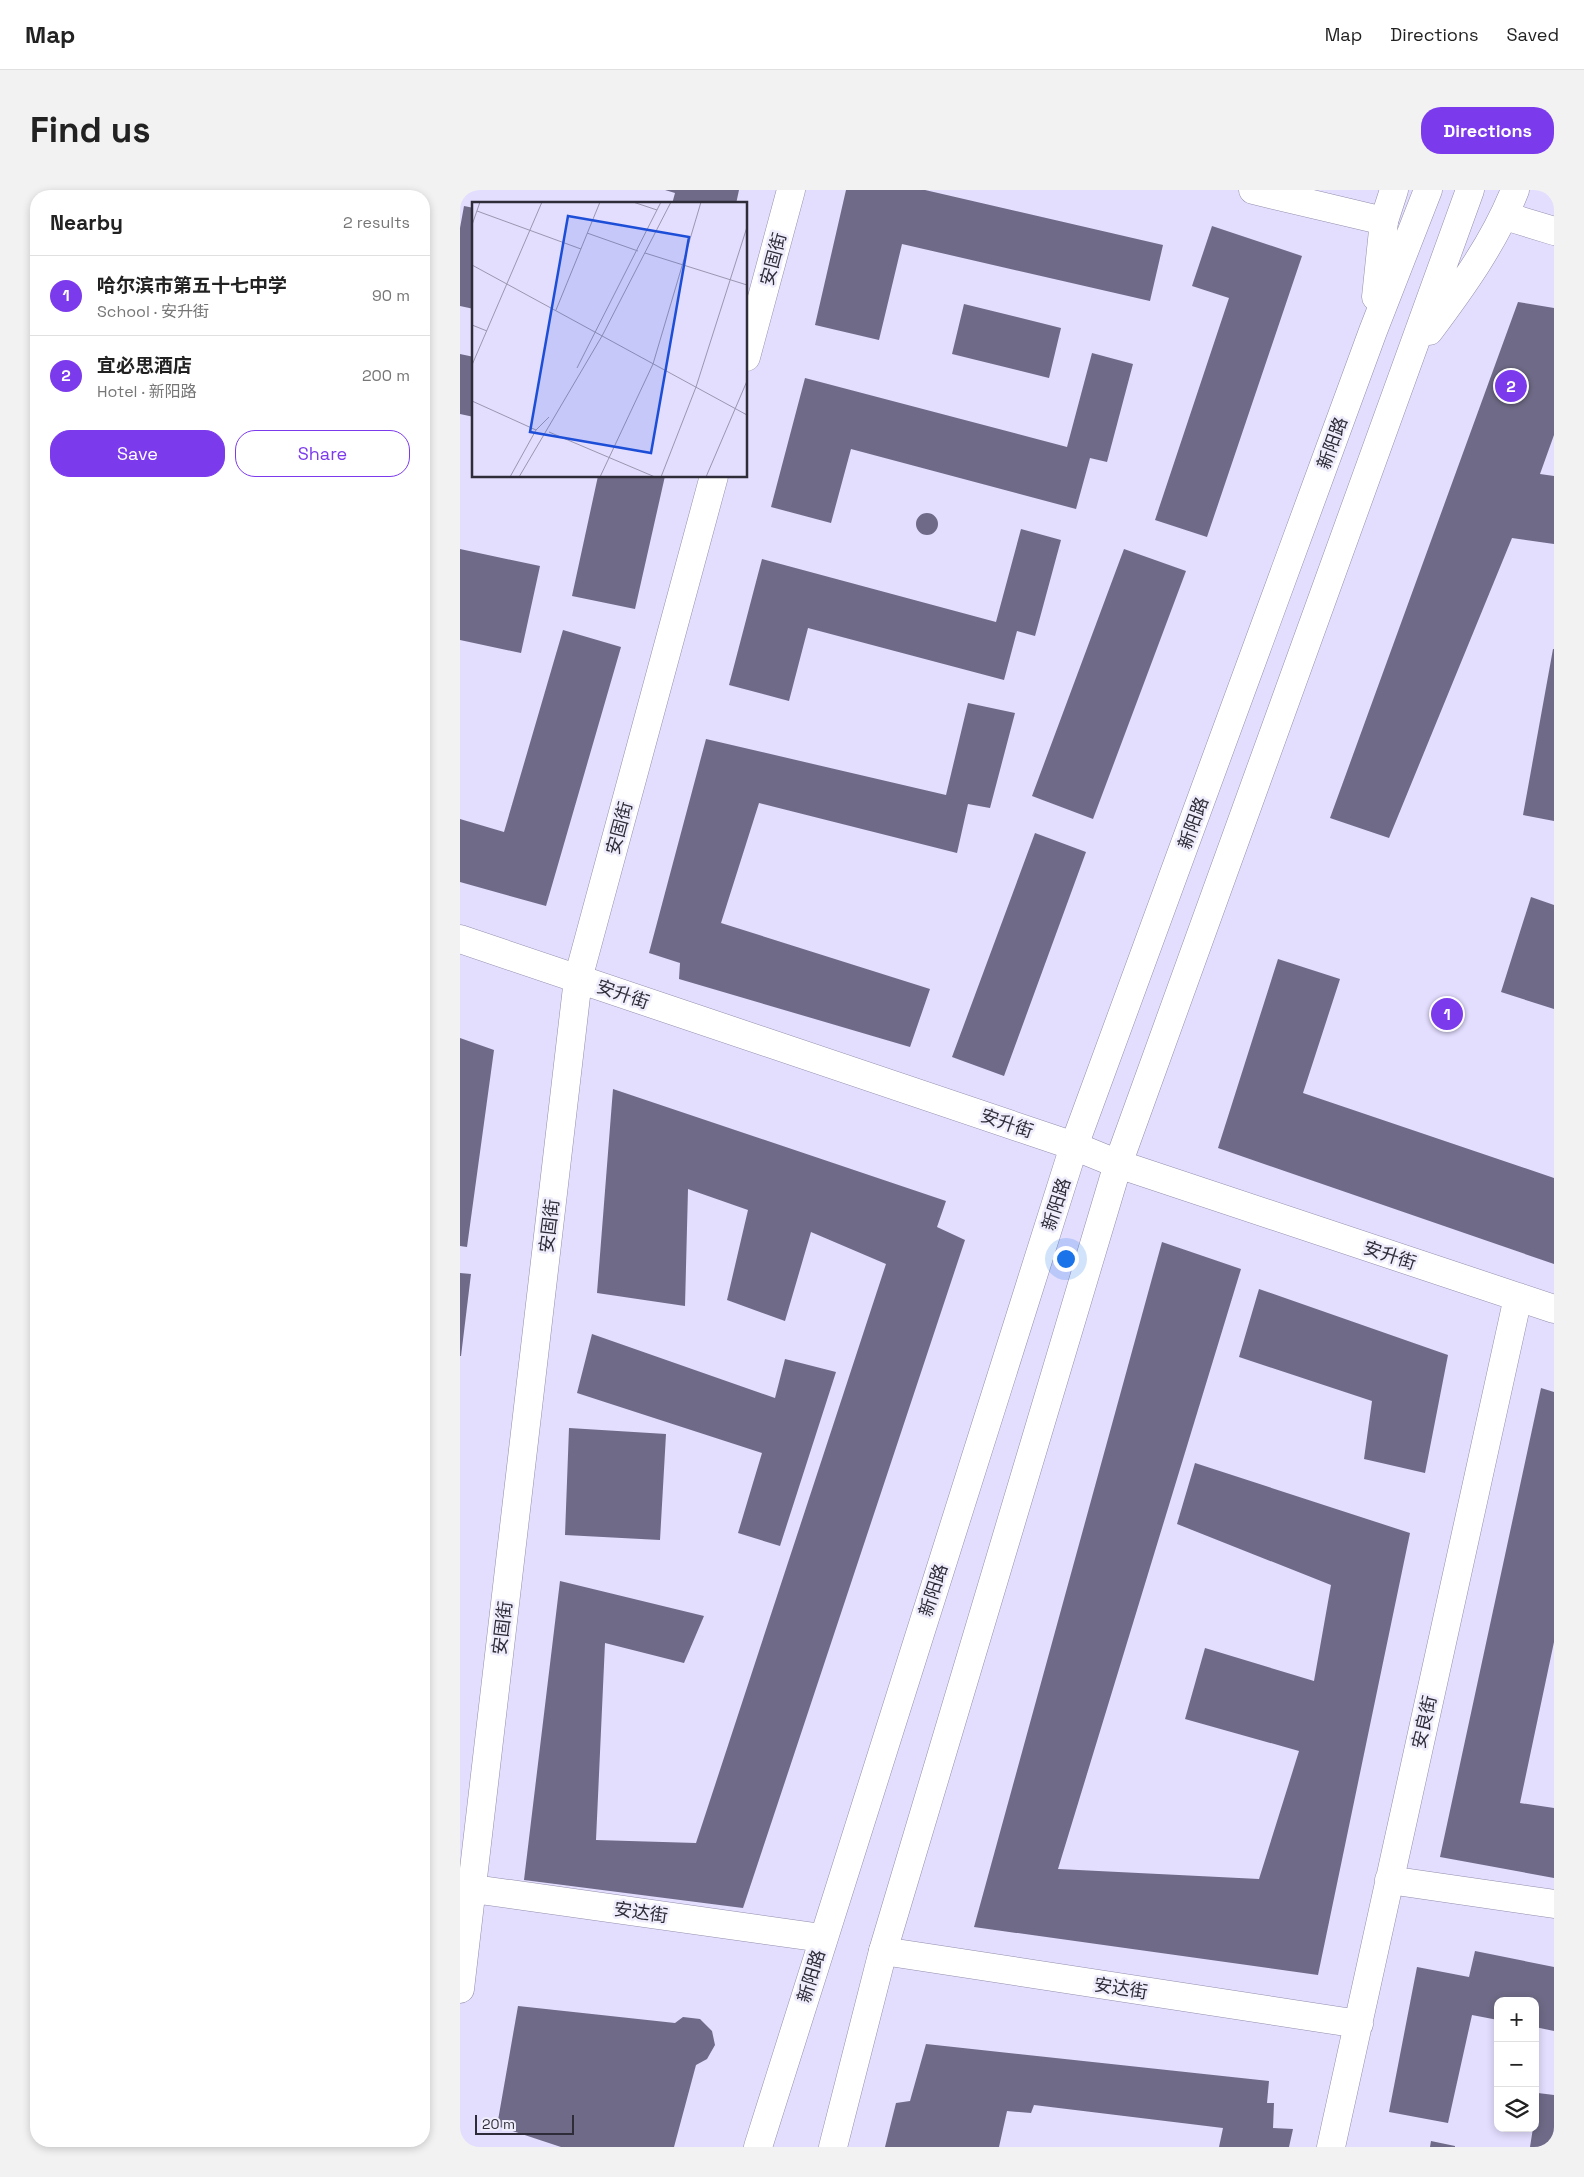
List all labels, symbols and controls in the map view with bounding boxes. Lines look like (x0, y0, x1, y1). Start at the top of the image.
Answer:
text: Map (25, 19, 75, 50)
text: Map (1325, 23, 1362, 46)
text: Directions (1390, 23, 1479, 46)
text: Saved (1507, 23, 1559, 46)
button: Directions (1421, 107, 1554, 154)
text: Find us (30, 108, 151, 152)
inset map (472, 202, 748, 478)
text: Nearby (50, 209, 123, 236)
text: 2 results (343, 212, 410, 233)
street label: 安固街 (755, 230, 791, 288)
text: 哈尔滨市第五十七中学 (97, 273, 287, 298)
text: 1 (62, 285, 70, 306)
text: 90 m (372, 285, 410, 306)
text: School · 安升街 (97, 301, 209, 322)
text: 宜必思酒店 (97, 353, 192, 378)
text: 2 (61, 365, 71, 386)
text: 200 m (362, 365, 410, 386)
pin: 2 (1495, 367, 1527, 405)
text: Hotel · 新阳路 (97, 381, 197, 402)
street label: 新阳路 (1312, 414, 1352, 472)
button: Save (50, 430, 225, 477)
button: Share (235, 430, 410, 477)
street label: 新阳路 (1173, 794, 1213, 852)
street label: 安固街 (601, 799, 637, 857)
street label: 安升街 (594, 974, 652, 1014)
pin: 1 (1431, 995, 1463, 1033)
street label: 安升街 (978, 1103, 1036, 1143)
street label: 新阳路 (1037, 1175, 1075, 1233)
street label: 安固街 (534, 1198, 564, 1254)
street label: 安升街 (1361, 1236, 1419, 1274)
your location (1053, 1246, 1079, 1272)
street label: 新阳路 (914, 1561, 952, 1619)
street label: 安固街 (487, 1600, 517, 1656)
street label: 安良街 (1407, 1693, 1441, 1751)
street label: 安达街 (613, 1897, 669, 1927)
street label: 新阳路 (792, 1947, 830, 2005)
street label: 安达街 (1093, 1972, 1149, 2004)
map controls (1494, 1997, 1539, 2132)
button: + (1494, 1997, 1539, 2042)
button: − (1494, 2042, 1539, 2087)
button: layers (1494, 2087, 1539, 2132)
scale bar (475, 2112, 574, 2135)
text: 20 m (482, 2115, 515, 2133)

